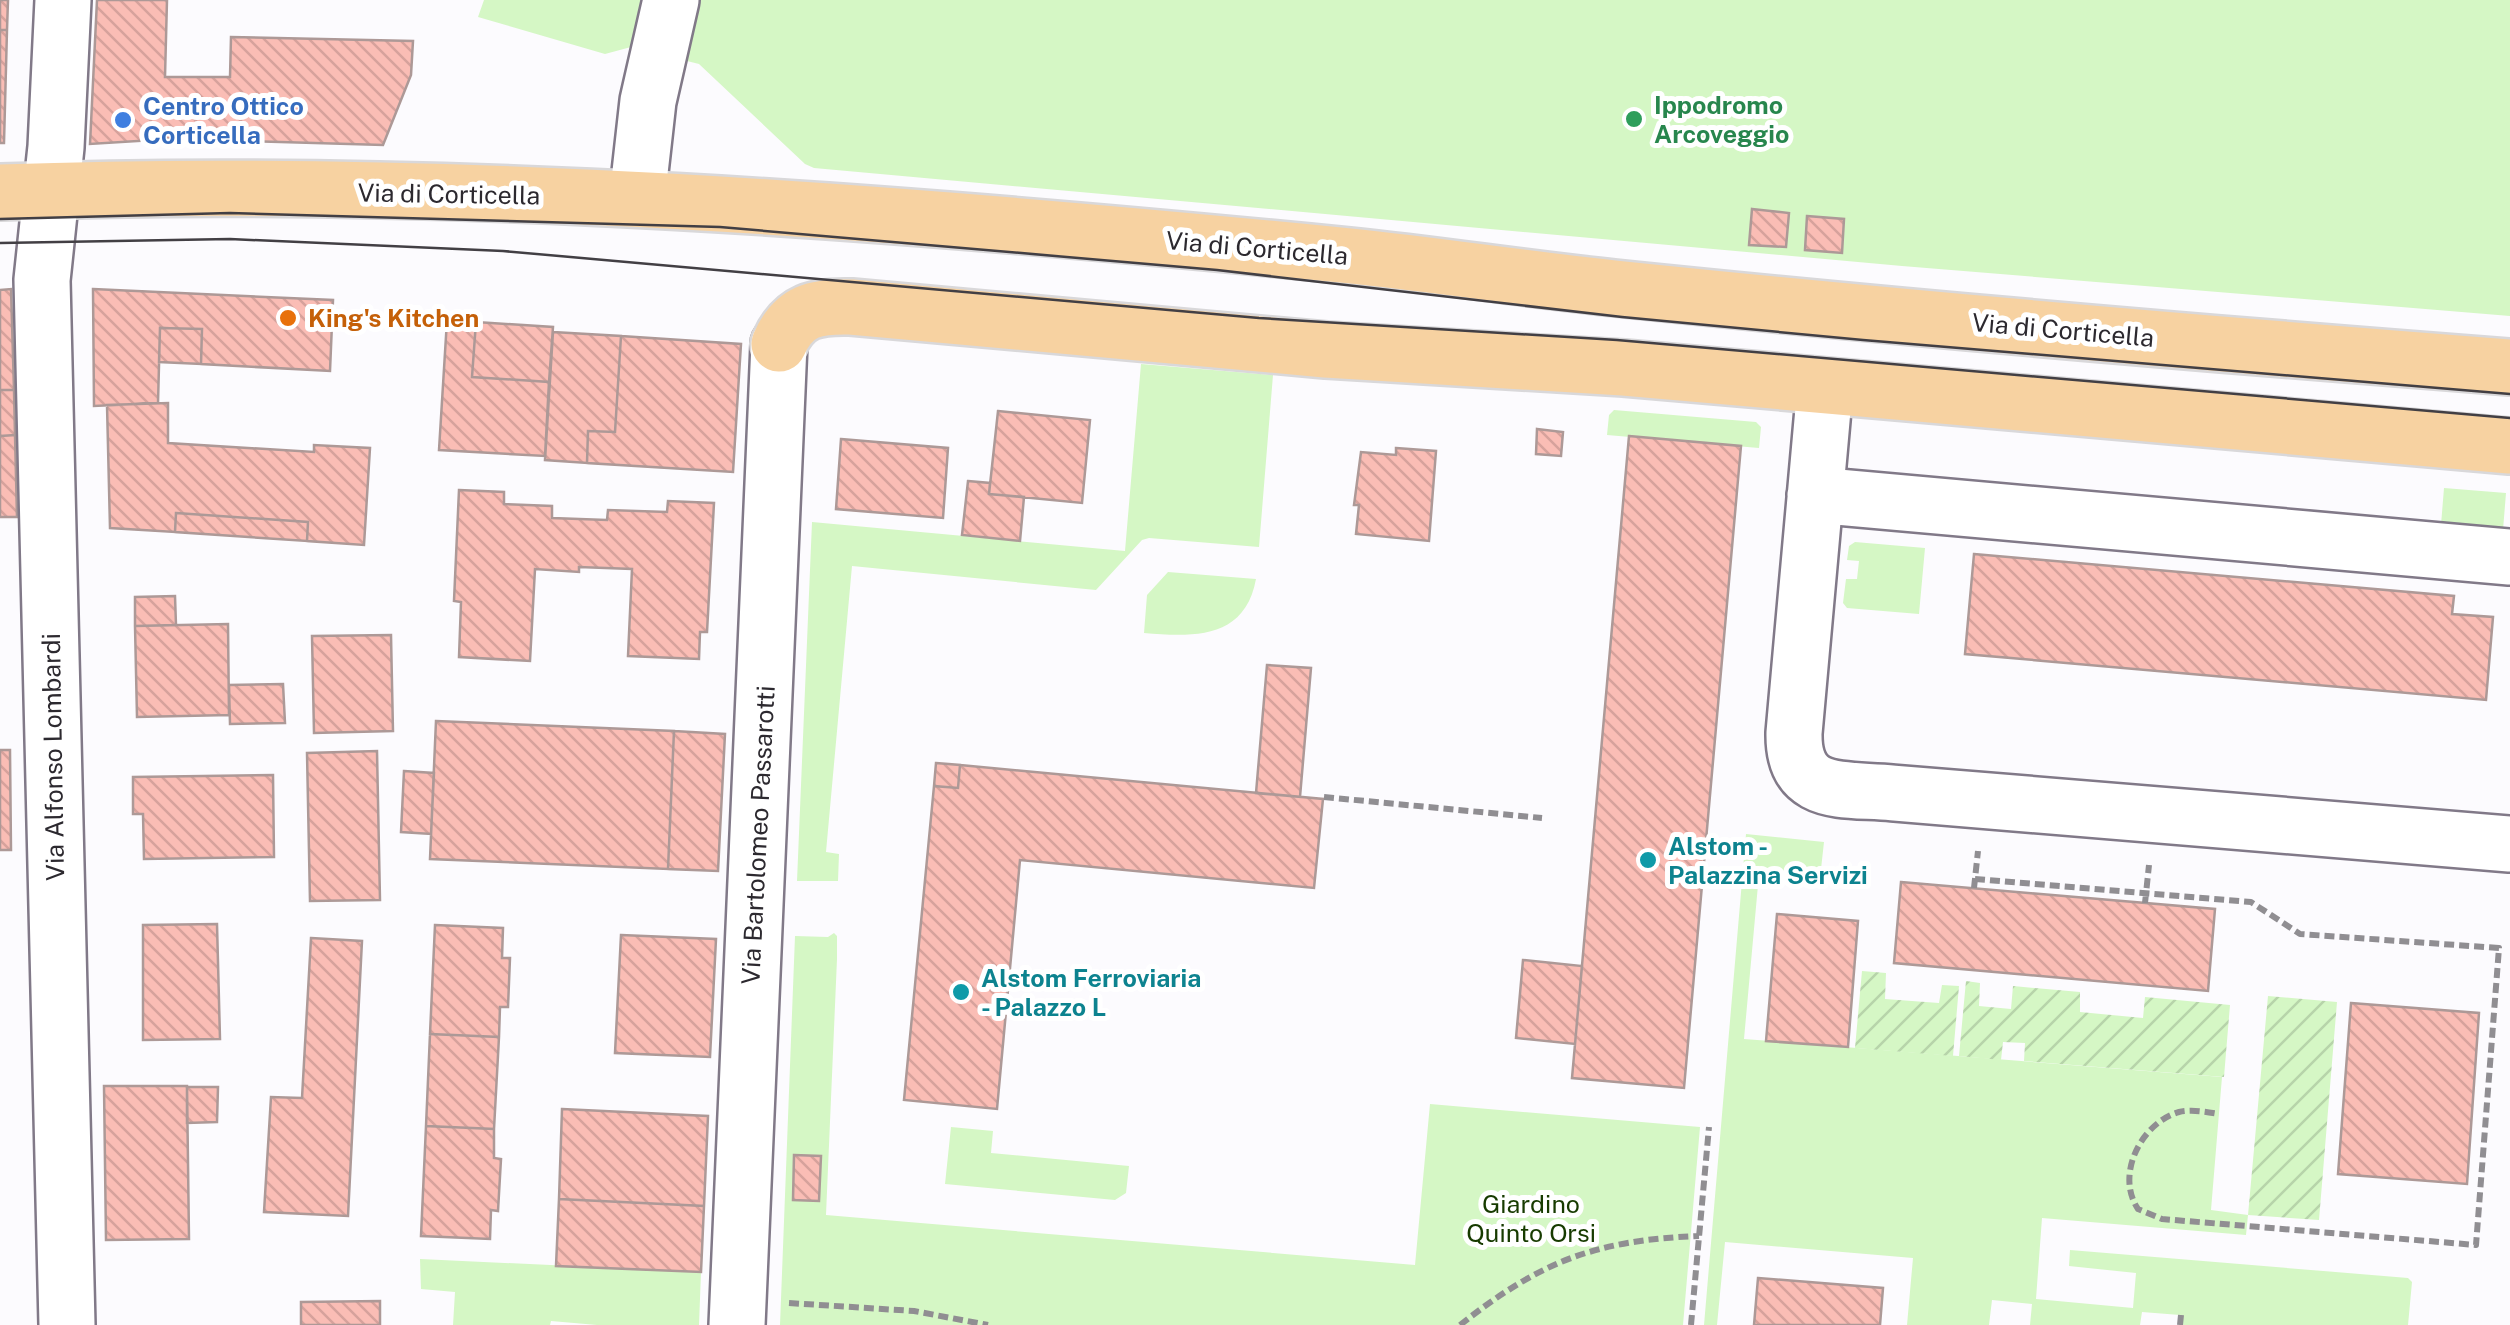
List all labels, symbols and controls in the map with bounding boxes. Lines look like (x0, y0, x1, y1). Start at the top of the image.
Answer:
place label: Ippodromo Arcoveggio (1654, 90, 1789, 149)
place label: Centro Ottico Corticella (143, 91, 304, 150)
marker: Ippodromo Arcoveggio (1623, 108, 1645, 130)
marker: Centro Ottico Corticella (112, 109, 134, 131)
street label: Via di Corticella (357, 177, 541, 211)
street label: Via di Corticella (1165, 225, 1349, 271)
place label: King's Kitchen (308, 303, 479, 333)
marker: King's Kitchen (277, 307, 299, 329)
street label: Via di Corticella (1971, 307, 2155, 353)
street label: Via Alfonso Lombardi (36, 633, 70, 881)
street label: Via Bartolomeo Passarotti (735, 685, 781, 985)
place label: Alstom - Palazzina Servizi (1668, 831, 1868, 890)
marker: Alstom - Palazzina Servizi (1637, 849, 1659, 871)
place label: Alstom Ferroviaria - Palazzo L (981, 963, 1201, 1022)
marker: Alstom Ferroviaria - Palazzo L (950, 981, 972, 1003)
park label: Giardino Quinto Orsi (1466, 1189, 1596, 1248)

